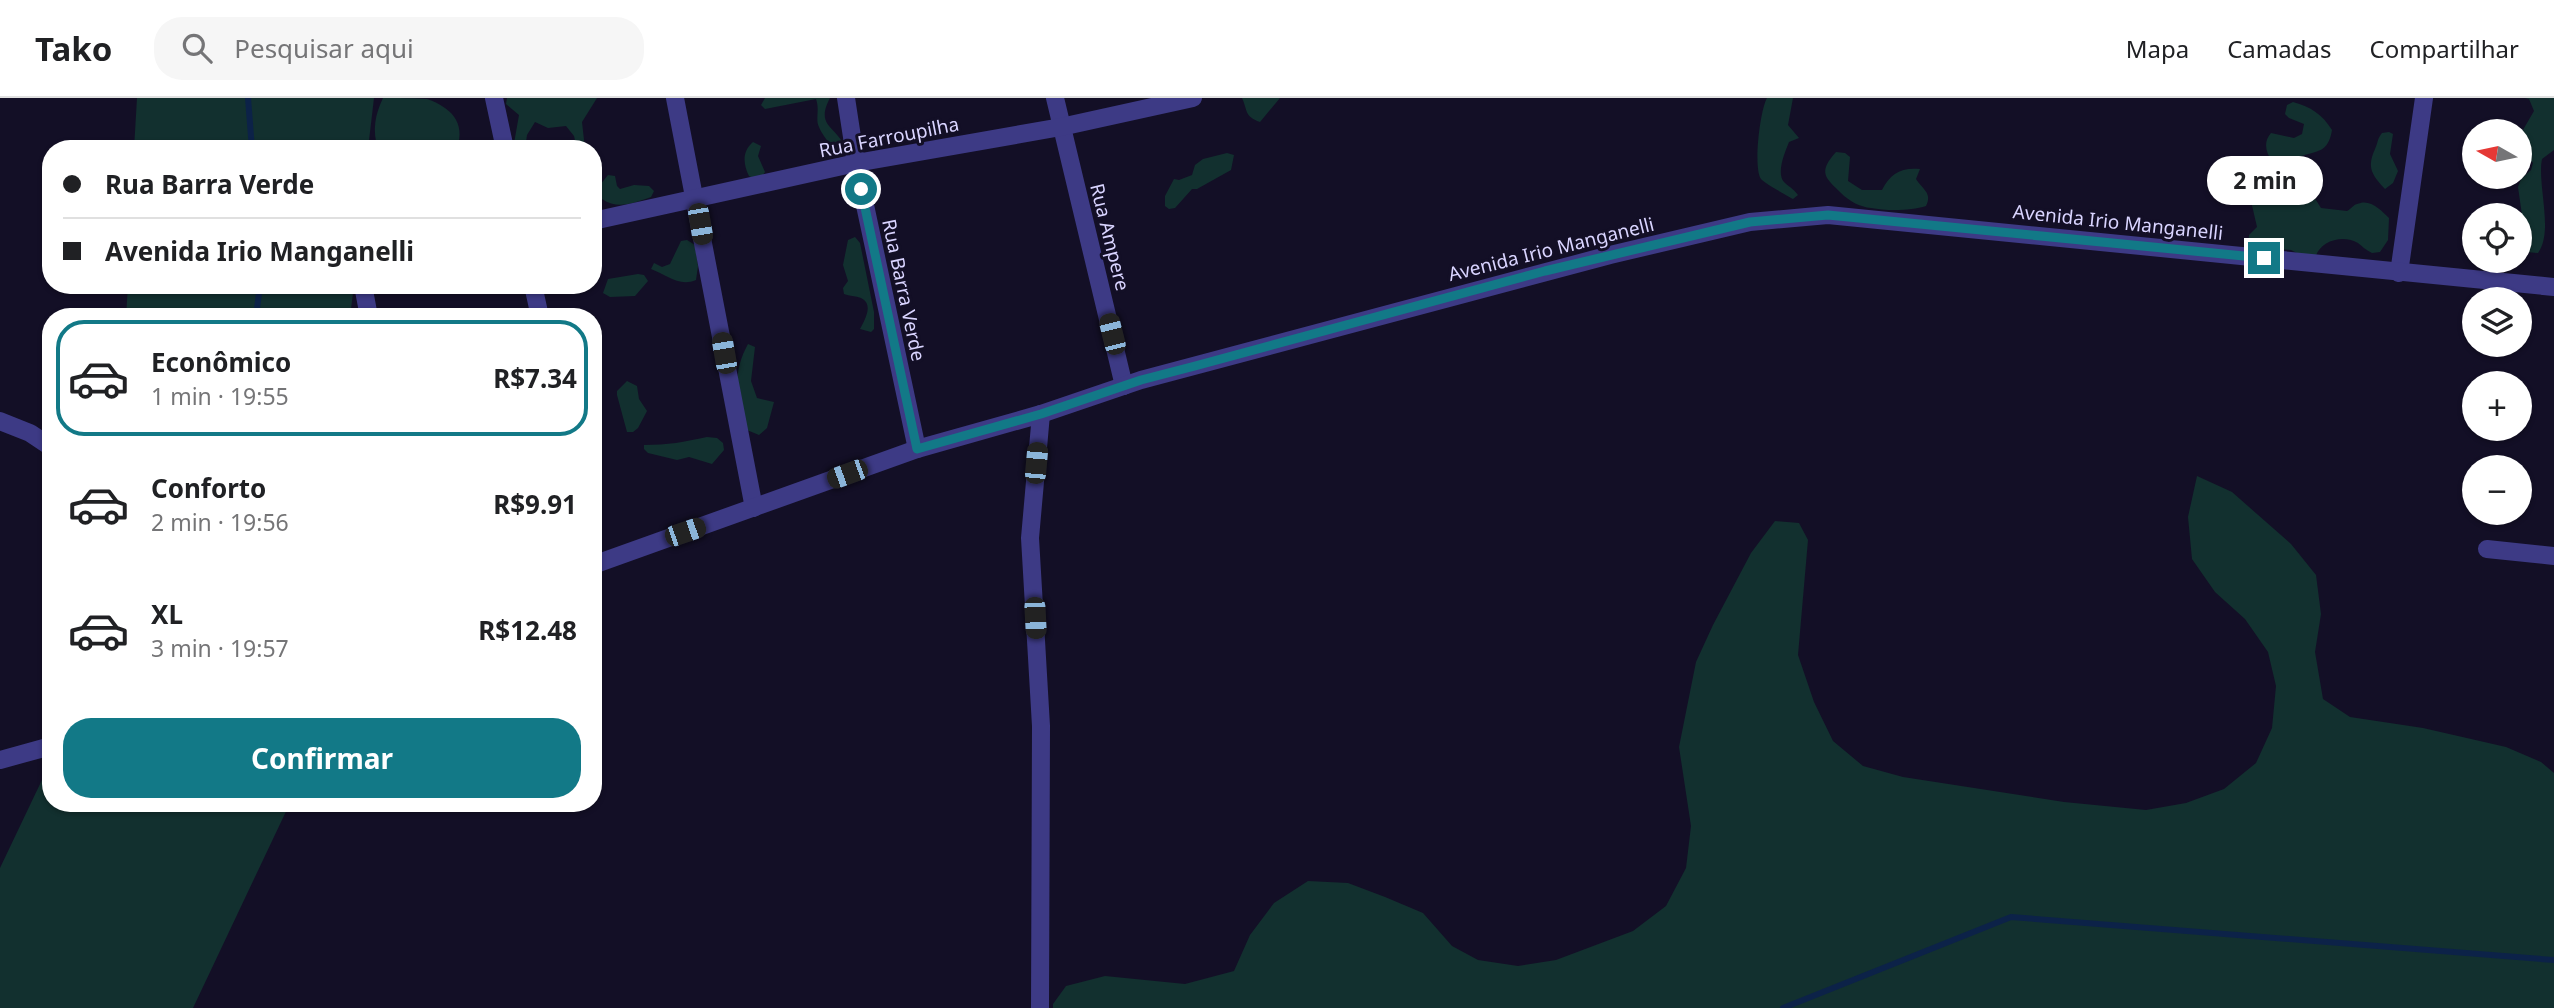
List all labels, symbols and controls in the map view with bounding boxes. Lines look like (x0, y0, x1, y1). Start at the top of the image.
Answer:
search box (154, 17, 644, 80)
text: Tako (35, 26, 112, 71)
icon: search (178, 29, 216, 67)
text: Pesquisar aqui (234, 30, 414, 66)
text: Mapa (2126, 32, 2189, 65)
text: Camadas (2227, 32, 2331, 65)
text: Compartilhar (2369, 32, 2519, 65)
street label: Rua Farroupilha (817, 111, 961, 163)
north arrow (2462, 119, 2532, 189)
map controls (2462, 119, 2532, 525)
callout: 2 min (2206, 156, 2322, 206)
text: 2 min (2233, 164, 2297, 196)
text: Rua Barra Verde (105, 166, 314, 202)
route start (845, 173, 877, 205)
street label: Rua Ampere (1084, 181, 1136, 293)
street label: Avenida Irio Manganelli (2012, 198, 2224, 246)
car (687, 201, 714, 247)
button: locate (2462, 203, 2532, 273)
street label: Avenida Irio Manganelli (1445, 211, 1657, 287)
street label: Rua Barra Verde (876, 217, 932, 363)
text: Avenida Irio Manganelli (105, 233, 414, 269)
route end (2248, 242, 2280, 274)
button: layers (2462, 287, 2532, 357)
car (1097, 311, 1128, 357)
car (711, 330, 738, 376)
text: Econômico (151, 344, 291, 380)
icon: car (67, 347, 130, 410)
text: R$7.34 (493, 360, 577, 396)
button: + (2462, 371, 2532, 441)
text: 1 min · 19:55 (151, 380, 289, 412)
car (1024, 441, 1049, 485)
button: − (2462, 455, 2532, 525)
car (824, 457, 871, 491)
text: Conforto (151, 470, 266, 506)
icon: car (67, 473, 130, 536)
text: R$9.91 (493, 486, 577, 522)
text: 2 min · 19:56 (151, 506, 289, 538)
car (662, 515, 709, 549)
text: XL (151, 596, 183, 632)
car (1024, 596, 1047, 640)
icon: car (67, 599, 130, 662)
text: R$12.48 (478, 612, 577, 648)
text: 3 min · 19:57 (151, 632, 289, 664)
button: Confirmar (63, 718, 581, 798)

